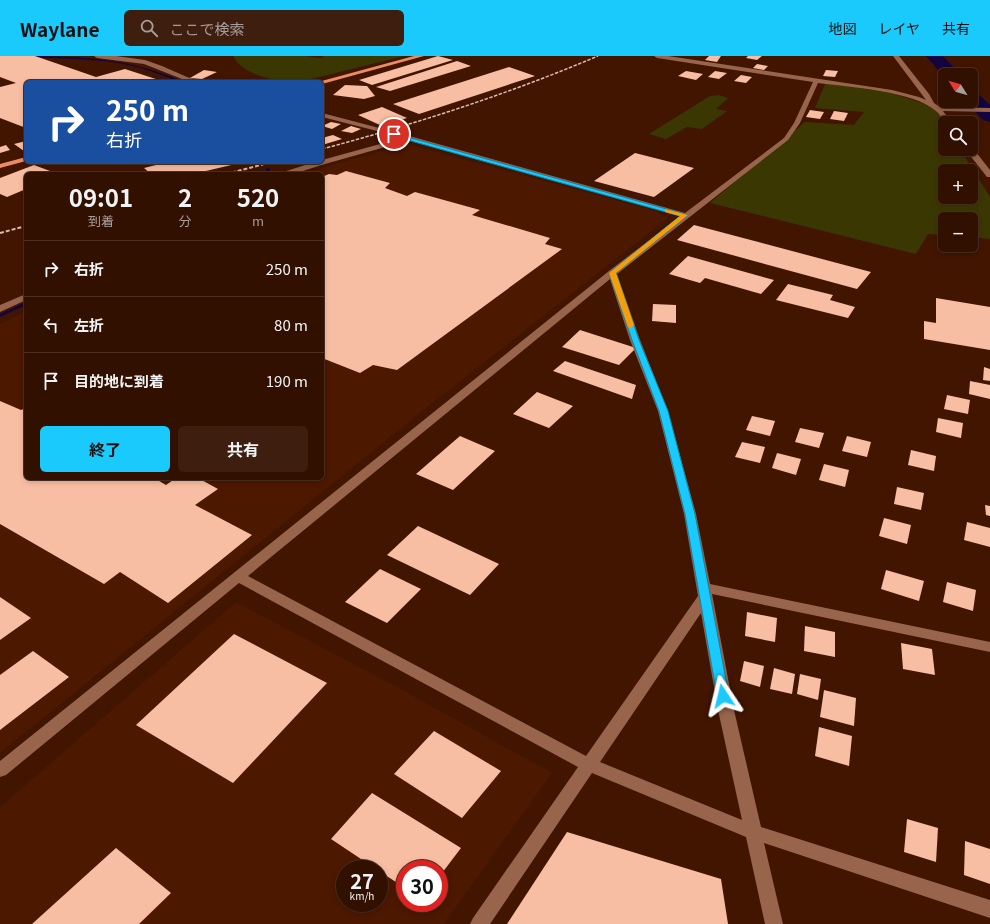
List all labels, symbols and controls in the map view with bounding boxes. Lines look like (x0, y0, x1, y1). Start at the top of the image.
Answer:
search box (124, 10, 404, 46)
text: Waylane (20, 15, 100, 42)
icon: search (138, 17, 160, 39)
text: ここで検索 (170, 18, 245, 39)
text: 地図 (828, 18, 856, 38)
text: レイヤ (878, 18, 920, 38)
text: 共有 (942, 18, 970, 38)
north arrow (938, 68, 978, 108)
map controls (938, 68, 978, 252)
text: 250 m (106, 89, 189, 129)
icon: right (40, 96, 92, 148)
button: search (938, 116, 978, 156)
pin (377, 117, 411, 151)
icon: arrive (383, 123, 405, 145)
text: 右折 (106, 126, 142, 152)
button: + (938, 164, 978, 204)
text: 09:01 (69, 179, 133, 214)
text: 2 (178, 179, 192, 214)
text: 520 (237, 179, 279, 214)
text: 到着 (88, 211, 114, 230)
text: 分 (178, 211, 191, 230)
text: m (252, 211, 264, 230)
button: − (938, 212, 978, 252)
icon: right (40, 258, 62, 280)
text: 右折 (74, 258, 104, 279)
text: 250 m (266, 258, 308, 279)
icon: left (40, 314, 62, 336)
text: 左折 (74, 314, 104, 335)
text: 80 m (274, 314, 308, 335)
icon: arrive (40, 370, 62, 392)
text: 目的地に到着 (74, 370, 164, 391)
text: 190 m (266, 370, 308, 391)
button: 終了 (40, 426, 170, 472)
button: 共有 (178, 426, 308, 472)
position arrow (702, 675, 744, 717)
speed limit sign: 30 (396, 860, 448, 912)
text: 27 (350, 866, 374, 895)
text: km/h (350, 888, 374, 903)

